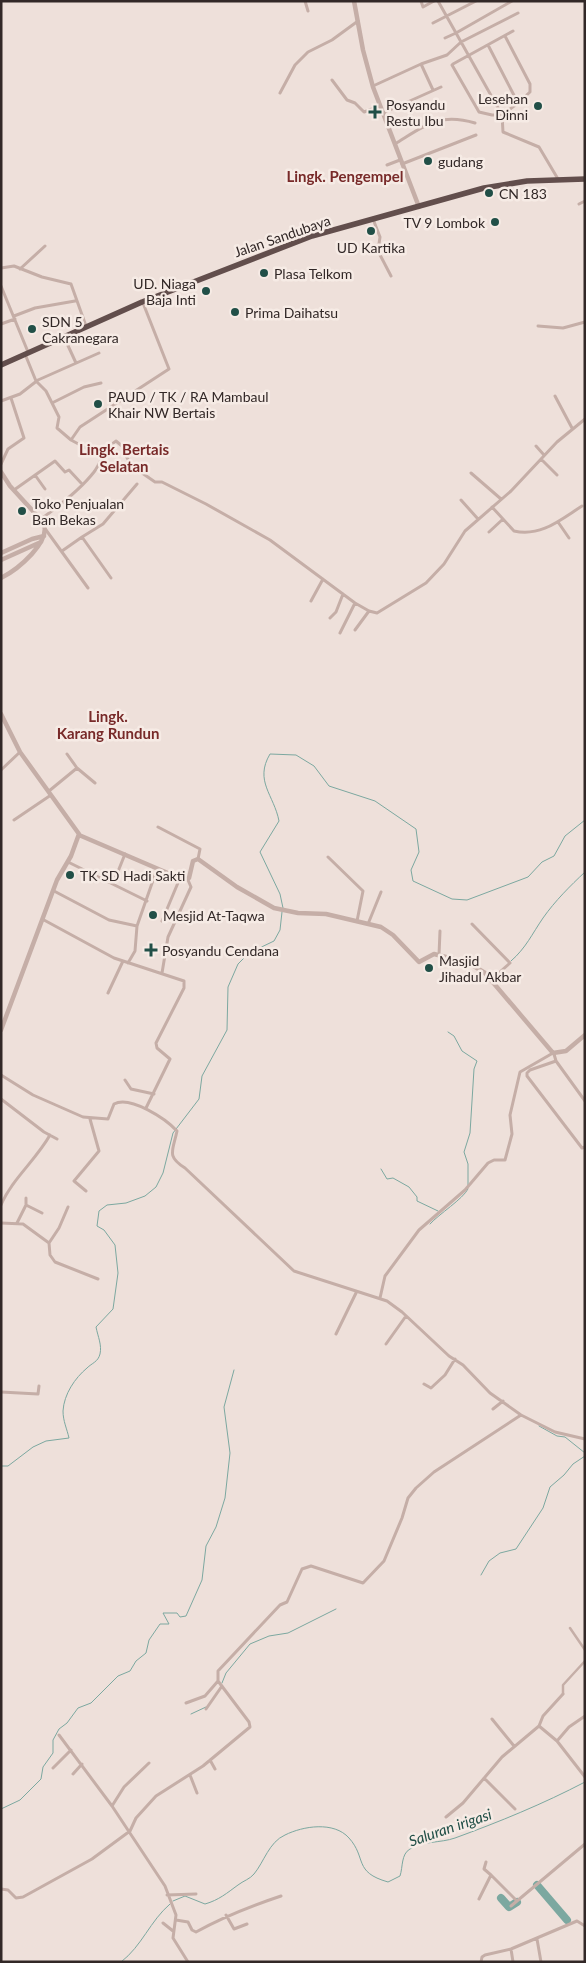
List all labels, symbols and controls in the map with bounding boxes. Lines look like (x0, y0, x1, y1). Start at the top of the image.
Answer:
place label: Lesehan Dinni (478, 90, 528, 123)
place label: Posyandu Restu Ibu (386, 96, 445, 129)
marker: Lesehan Dinni (532, 100, 544, 112)
marker: Posyandu Restu Ibu (368, 105, 382, 119)
place label: gudang (438, 153, 483, 170)
marker: gudang (422, 155, 434, 167)
district label: Lingk. Pengempel (286, 167, 404, 185)
place label: CN 183 (499, 185, 547, 202)
marker: CN 183 (483, 187, 495, 199)
street label: Jalan Sandubaya (232, 212, 332, 260)
place label: TV 9 Lombok (403, 214, 486, 231)
marker: TV 9 Lombok (489, 216, 501, 228)
marker: UD Kartika (365, 225, 377, 237)
place label: UD Kartika (337, 239, 405, 256)
place label: Plasa Telkom (274, 265, 352, 282)
marker: Plasa Telkom (258, 267, 270, 279)
place label: UD. Niaga Baja Inti (133, 275, 196, 308)
marker: UD. Niaga Baja Inti (200, 285, 212, 297)
place label: Prima Daihatsu (245, 304, 338, 321)
marker: Prima Daihatsu (229, 306, 241, 318)
place label: SDN 5 Cakranegara (42, 313, 119, 346)
marker: SDN 5 Cakranegara (26, 323, 38, 335)
place label: PAUD / TK / RA Mambaul Khair NW Bertais (108, 388, 269, 421)
marker: PAUD / TK / RA Mambaul Khair NW Bertais (92, 398, 104, 410)
district label: Lingk. Bertais Selatan (79, 440, 169, 475)
place label: Toko Penjualan Ban Bekas (32, 495, 124, 528)
marker: Toko Penjualan Ban Bekas (16, 505, 28, 517)
district label: Lingk. Karang Rundun (57, 707, 159, 742)
place label: TK SD Hadi Sakti (80, 867, 185, 884)
marker: TK SD Hadi Sakti (64, 869, 76, 881)
place label: Mesjid At-Taqwa (163, 907, 265, 924)
marker: Mesjid At-Taqwa (147, 909, 159, 921)
place label: Posyandu Cendana (162, 942, 279, 959)
marker: Posyandu Cendana (144, 943, 158, 957)
place label: Masjid Jihadul Akbar (439, 952, 521, 985)
marker: Masjid Jihadul Akbar (423, 962, 435, 974)
water label: Saluran irigasi (406, 1804, 494, 1850)

